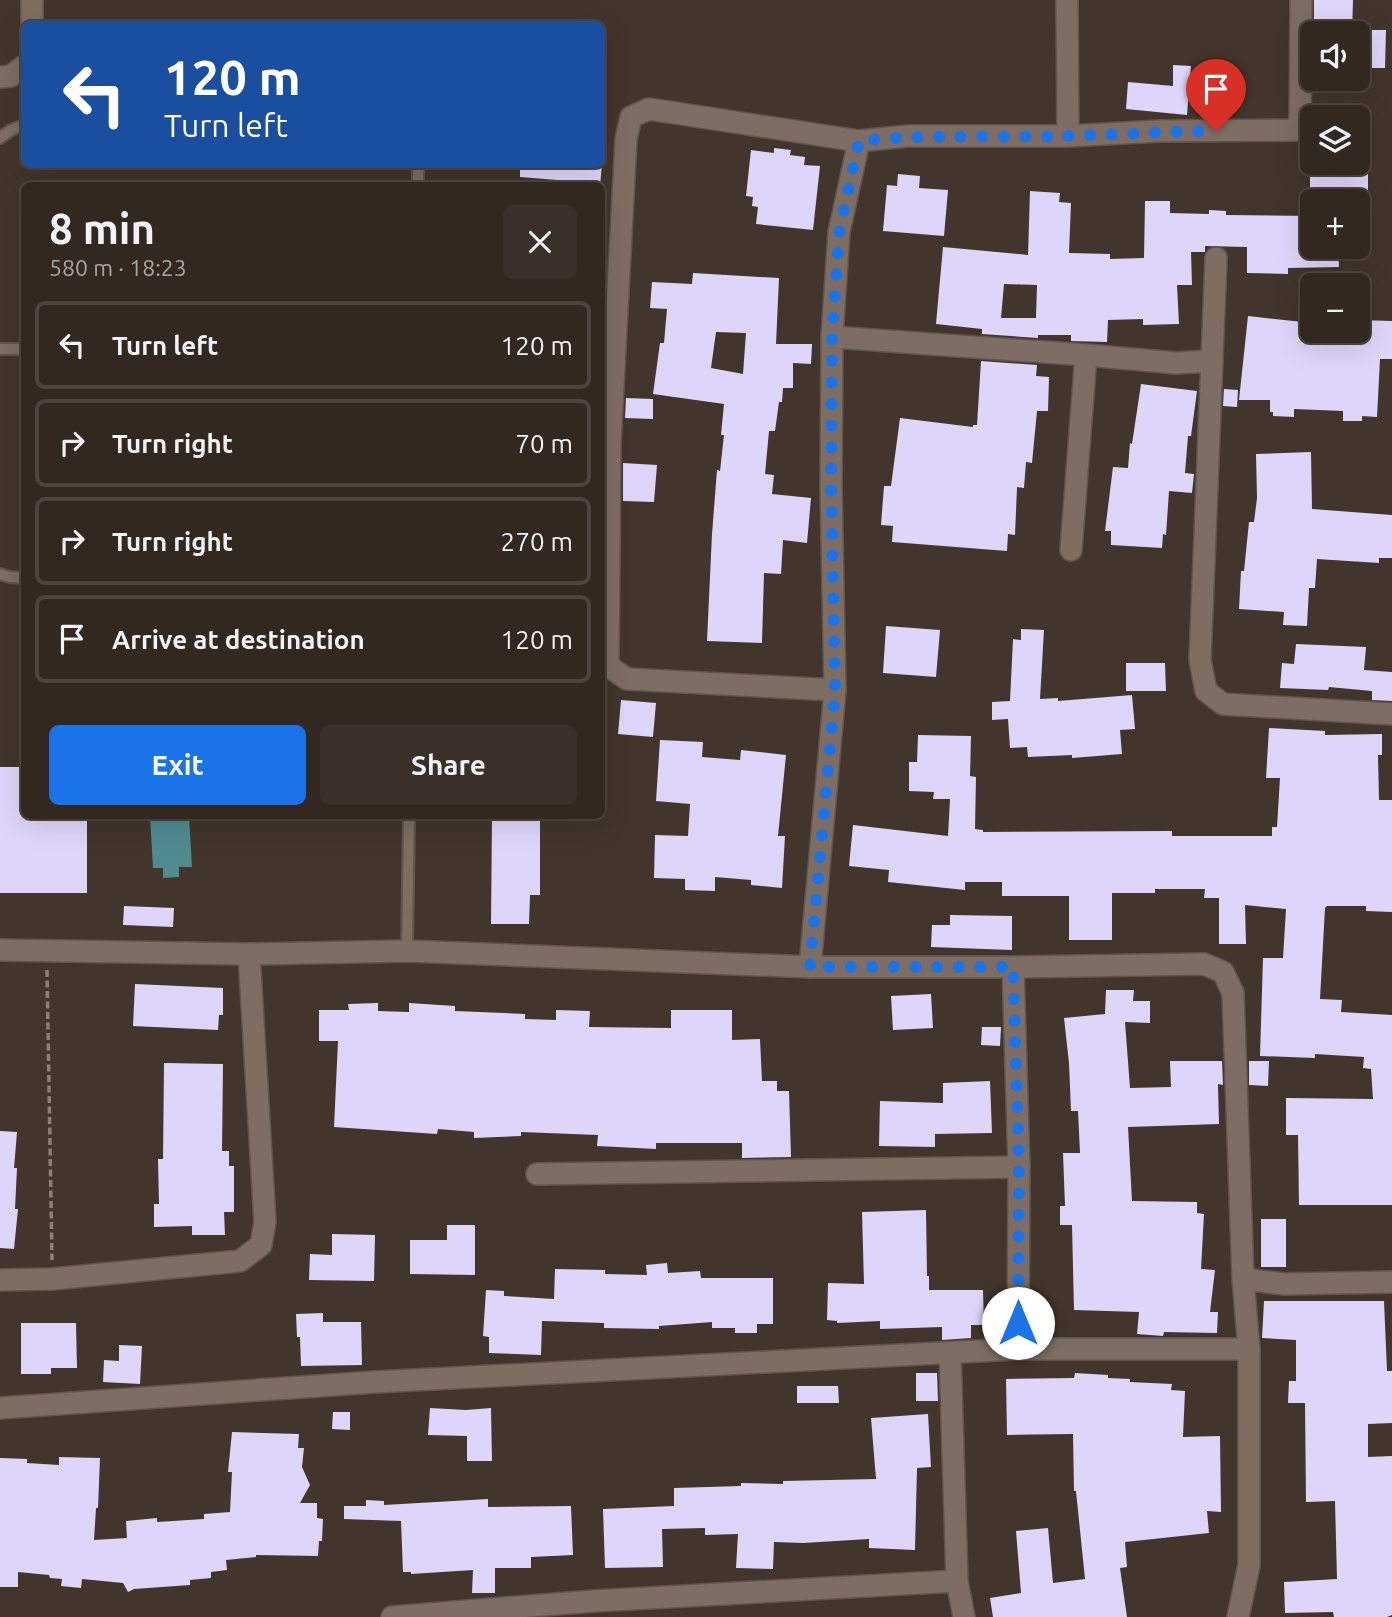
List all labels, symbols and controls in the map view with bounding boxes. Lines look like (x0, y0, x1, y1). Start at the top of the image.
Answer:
map controls (1300, 21, 1370, 343)
button: sound (1300, 21, 1370, 91)
icon: left (49, 49, 140, 140)
text: 120 m (164, 49, 301, 104)
pin (1186, 59, 1246, 131)
icon: arrive (1197, 70, 1235, 108)
button: layers (1300, 105, 1370, 175)
text: Turn left (164, 107, 288, 143)
button: + (1300, 189, 1370, 259)
text: 8 min (49, 205, 155, 252)
button: close (503, 205, 577, 279)
text: 580 m · 18:23 (49, 255, 187, 280)
button: − (1300, 273, 1370, 343)
icon: left (53, 326, 91, 364)
text: Turn left (112, 331, 218, 360)
text: 120 m (501, 331, 573, 360)
icon: right (53, 424, 91, 462)
text: Turn right (112, 429, 233, 458)
text: 70 m (515, 429, 573, 458)
icon: right (53, 522, 91, 560)
text: Turn right (112, 527, 233, 556)
text: 270 m (501, 527, 573, 556)
icon: arrive (53, 620, 91, 658)
text: Arrive at destination (112, 625, 365, 654)
text: 120 m (501, 625, 573, 654)
button: Exit (49, 725, 306, 805)
button: Share (320, 725, 577, 805)
position arrow (981, 1286, 1055, 1360)

